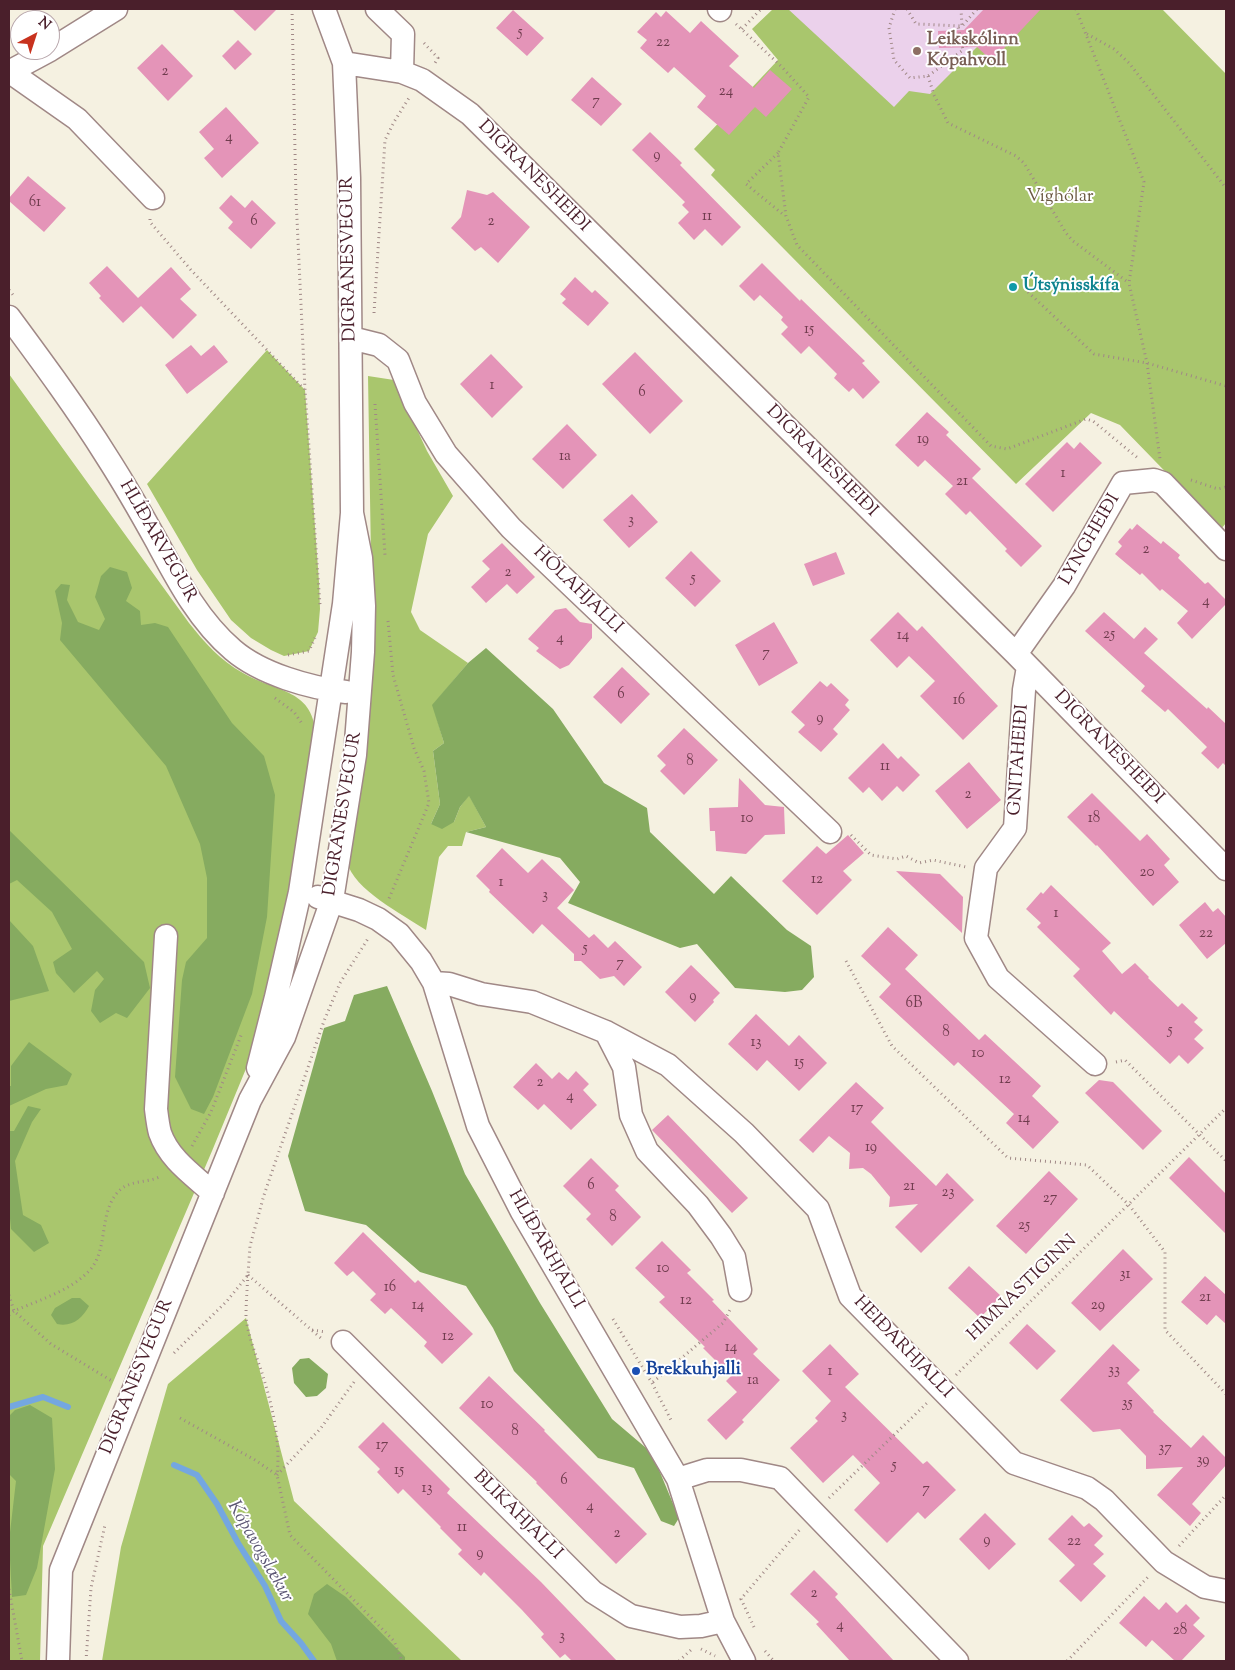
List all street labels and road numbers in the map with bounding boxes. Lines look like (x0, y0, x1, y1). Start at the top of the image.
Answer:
street label: DIGRANESHEIÐI (472, 116, 594, 238)
street label: DIGRANESVEGUR (338, 176, 362, 342)
street label: DIGRANESHEIÐI (760, 401, 882, 523)
street label: HLÍÐARVEGUR (113, 477, 201, 607)
street label: LYNGHEIÐI (1056, 490, 1126, 590)
street label: HÓLAHJALLI (528, 543, 626, 639)
street label: DIGRANESHEIÐI (1048, 687, 1168, 809)
street label: GNITAHEIÐI (1005, 703, 1035, 817)
street label: DIGRANESVEGUR (320, 730, 368, 898)
street label: HLÍÐARHJALLI (502, 1187, 588, 1313)
street label: HIMNASTIGINN (964, 1231, 1082, 1347)
street label: HEIÐARHJALLI (848, 1292, 956, 1404)
street label: DIGRANESVEGUR (97, 1296, 179, 1458)
street label: BLIKAHJALLI (468, 1467, 566, 1565)

